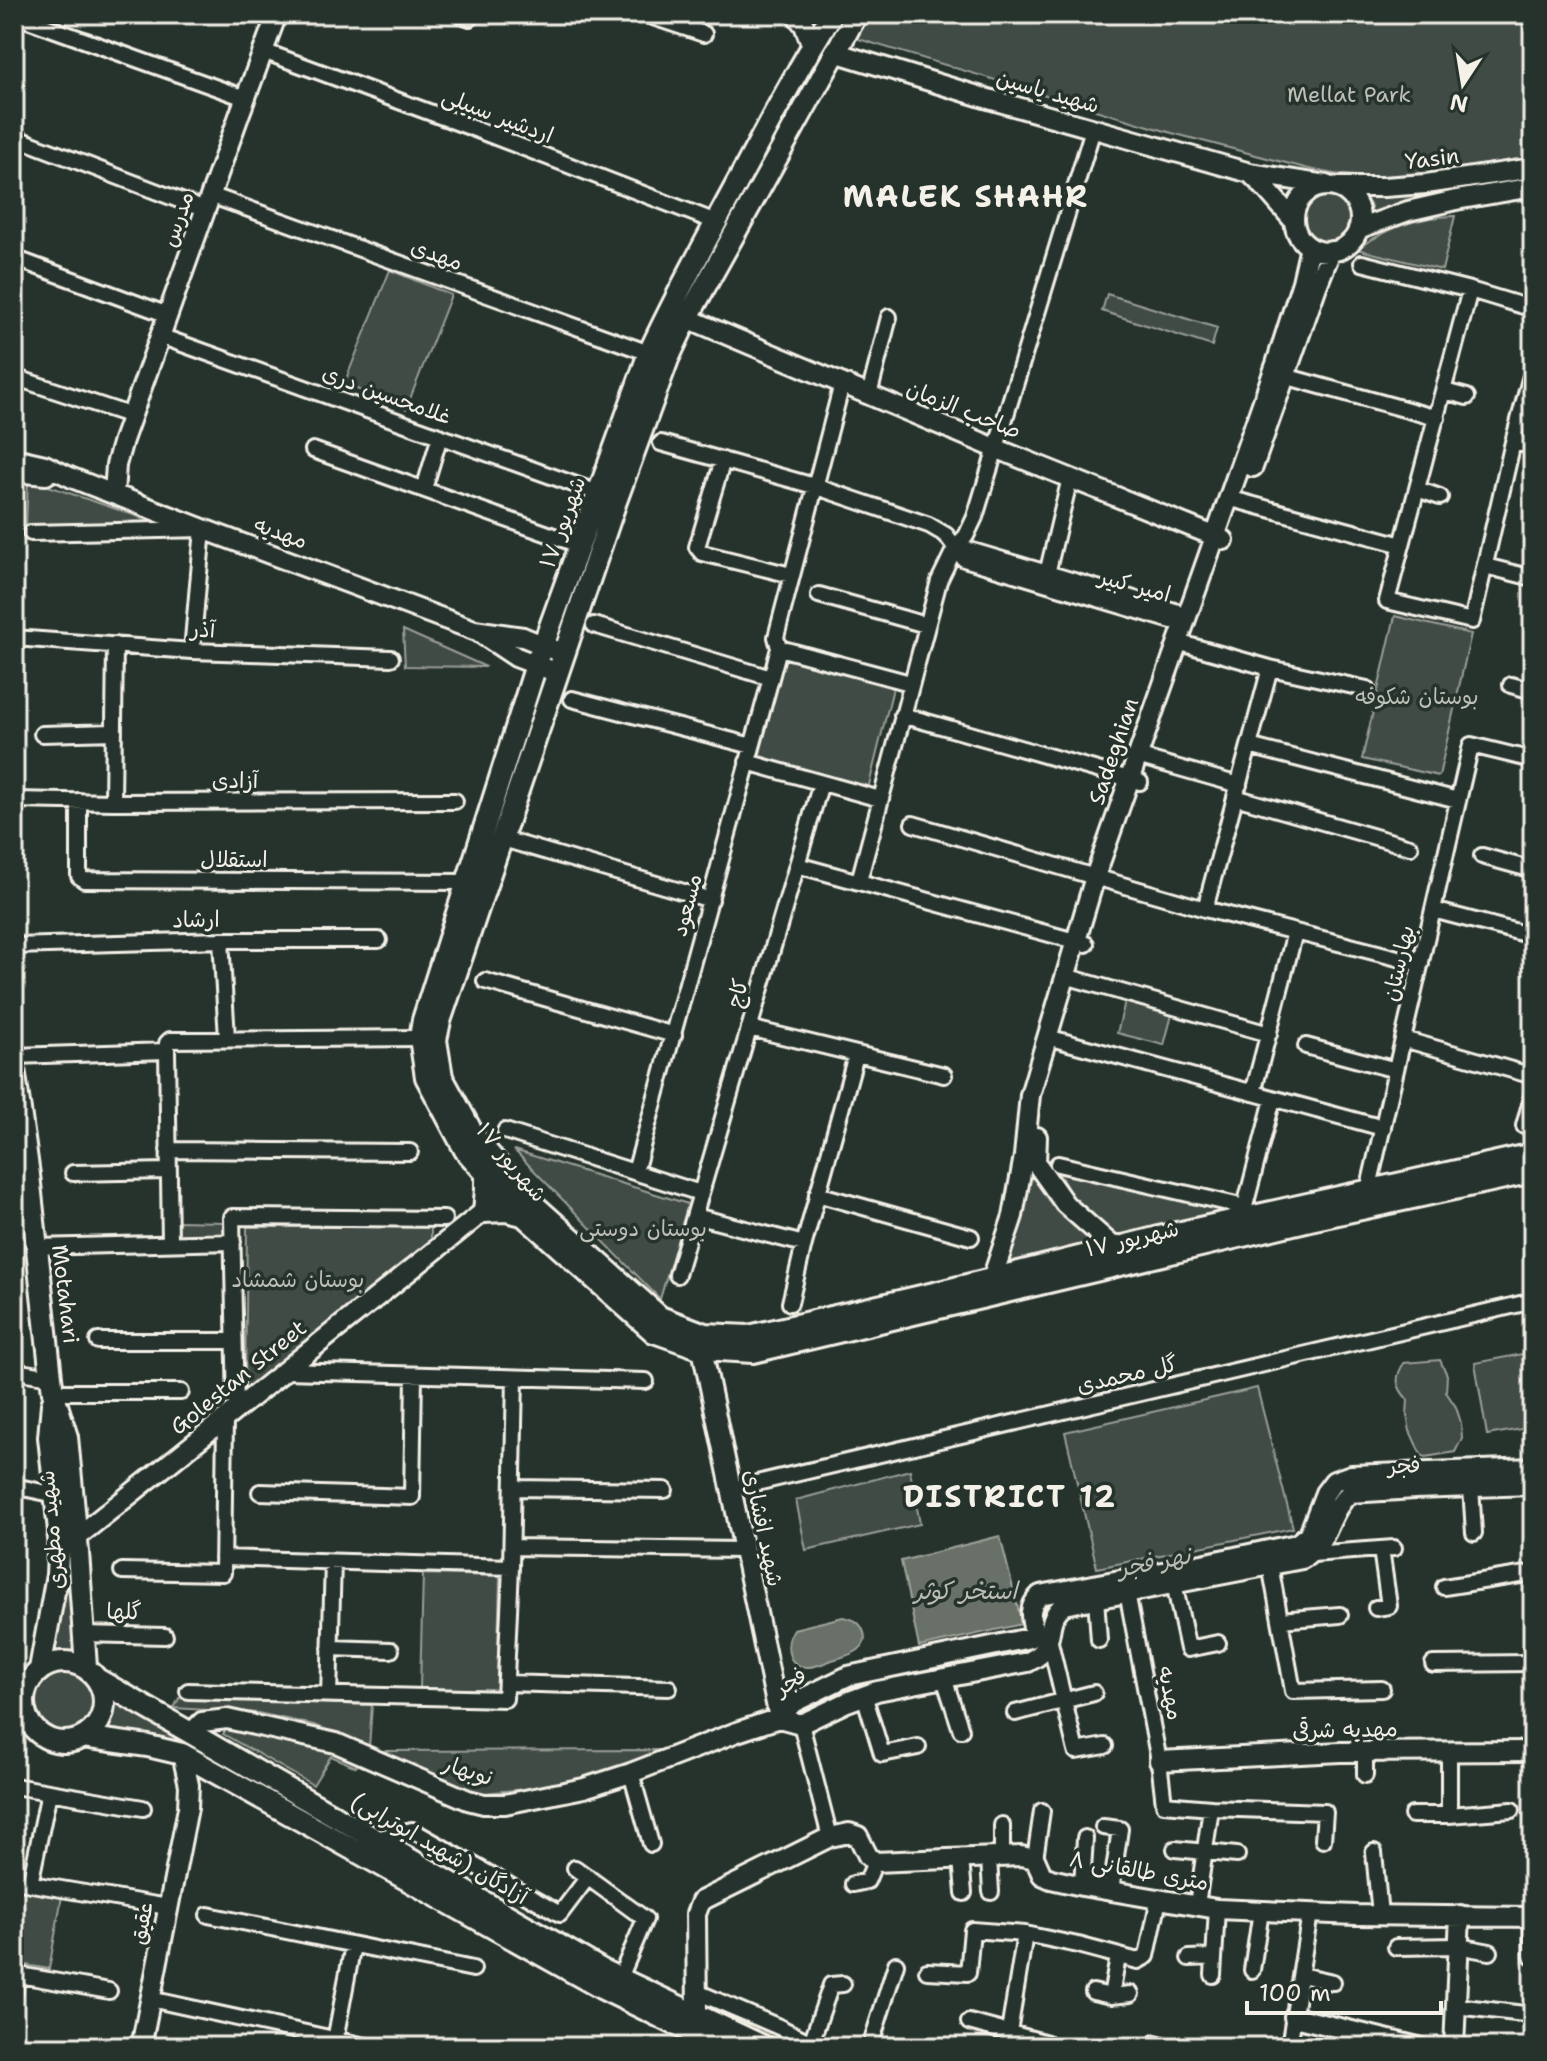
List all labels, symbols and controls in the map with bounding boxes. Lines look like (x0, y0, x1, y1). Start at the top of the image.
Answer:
north arrow (1423, 44, 1503, 124)
street label: شهید یاسین (993, 63, 1103, 120)
park label: Mellat Park (1287, 80, 1411, 109)
street label: اردشیر سبیلی (438, 81, 558, 150)
text: N (1447, 87, 1470, 119)
street label: Yasin (1403, 141, 1461, 176)
district label: MALEK SHAHR (843, 176, 1089, 217)
street label: مدرس (154, 187, 200, 251)
street label: مهدی (407, 232, 467, 277)
street label: غلامحسین دری (318, 358, 455, 431)
street label: صاحب الزمان (902, 373, 1025, 446)
street label: ۱۷ شهریور (533, 472, 592, 572)
street label: مهدیه (250, 509, 312, 555)
street label: امیر کبیر (1094, 561, 1174, 609)
street label: آذر (188, 614, 218, 645)
park label: بوستان شکوفه (1355, 682, 1479, 711)
street label: Sadeghian (1082, 694, 1145, 808)
street label: آزادی (212, 766, 260, 795)
street label: استقلال (200, 845, 268, 874)
street label: مسعود (664, 871, 709, 940)
street label: ارشاد (172, 905, 220, 934)
street label: بهارستان (1376, 922, 1421, 1004)
street label: کاج (720, 975, 755, 1011)
street label: ۱۷ شهریور (470, 1117, 553, 1208)
park label: بوستان دوستی (579, 1214, 707, 1243)
street label: ۱۷ شهریور (1082, 1214, 1182, 1263)
street label: Motahari (45, 1243, 86, 1345)
park label: بوستان شمشاد (231, 1265, 365, 1294)
street label: Golestan Street (164, 1313, 312, 1441)
street label: گل محمدی (1074, 1349, 1180, 1400)
street label: فجر (1385, 1450, 1421, 1481)
street label: شهید افشاری (737, 1467, 790, 1589)
street label: شهید مطهری (32, 1469, 71, 1591)
district label: DISTRICT 12 (903, 1476, 1117, 1517)
water label: نهر فجر (1112, 1539, 1196, 1585)
water label: استخر کوثر (912, 1575, 1020, 1607)
street label: گلها (106, 1597, 142, 1626)
street label: فجر (767, 1660, 812, 1704)
street label: مهدیه (1151, 1663, 1190, 1723)
street label: مهدیه شرقی (1292, 1714, 1398, 1745)
street label: نوبهار (438, 1748, 497, 1792)
street label: آزادگان (شهید ابوترابی) (346, 1786, 535, 1912)
street label: ۸ متری طالقانی (1067, 1844, 1211, 1897)
street label: عقیق (123, 1899, 160, 1947)
scale bar (1247, 1965, 1441, 2015)
text: 100 m (1259, 1977, 1331, 2009)

